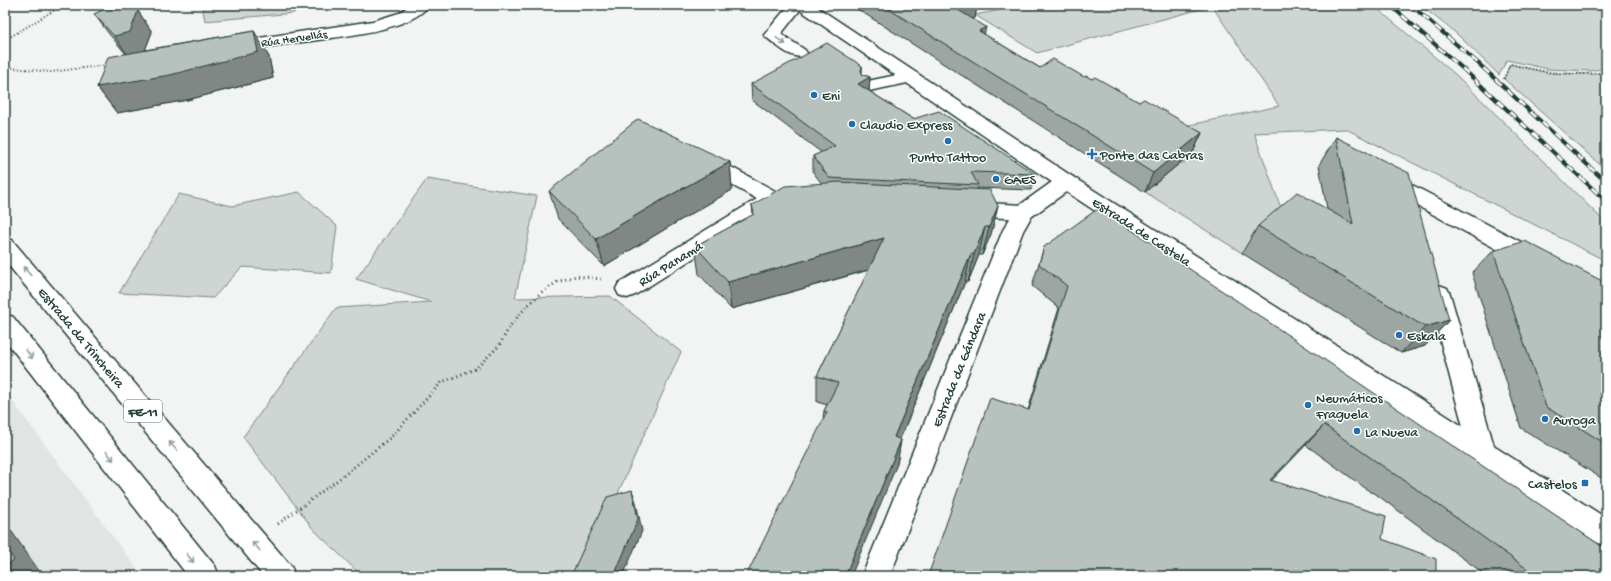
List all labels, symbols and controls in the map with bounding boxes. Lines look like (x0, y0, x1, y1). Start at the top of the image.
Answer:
street label: Rúa Hervellás (260, 28, 329, 52)
one-way arrow (776, 37, 787, 45)
place label: Eni (822, 89, 840, 106)
marker: Eni (809, 90, 819, 100)
place label: Claudio Express (860, 118, 953, 135)
marker: Claudio Express (847, 119, 857, 129)
marker: Punto Tattoo (943, 136, 953, 146)
place label: Ponte das Cabras (1099, 148, 1204, 165)
marker: Ponte das Cabras (1087, 149, 1097, 159)
place label: Punto Tattoo (909, 150, 986, 167)
place label: GAES (1004, 173, 1037, 190)
marker: GAES (991, 174, 1001, 184)
street label: Estrada de Castela (1088, 195, 1194, 272)
street label: Rúa Panamá (636, 238, 708, 292)
one-way arrow (22, 266, 31, 277)
street label: Estrada da Trincheira (33, 285, 128, 393)
street label: Estrada da Gándara (929, 309, 992, 430)
place label: Eskala (1407, 329, 1447, 346)
marker: Eskala (1394, 330, 1404, 340)
one-way arrow (25, 348, 34, 359)
place label: Neumáticos Fraguela (1315, 391, 1383, 424)
road number: FE-11 (124, 400, 162, 422)
marker: Neumáticos Fraguela (1303, 400, 1313, 410)
place label: Auroga (1553, 413, 1597, 430)
marker: Auroga (1540, 414, 1550, 424)
place label: La Nueva (1365, 425, 1419, 442)
marker: La Nueva (1352, 426, 1362, 436)
one-way arrow (168, 441, 177, 452)
one-way arrow (105, 450, 114, 461)
place label: Castelos (1528, 477, 1578, 494)
marker: Castelos (1580, 478, 1590, 488)
one-way arrow (252, 541, 261, 551)
one-way arrow (186, 552, 195, 563)

